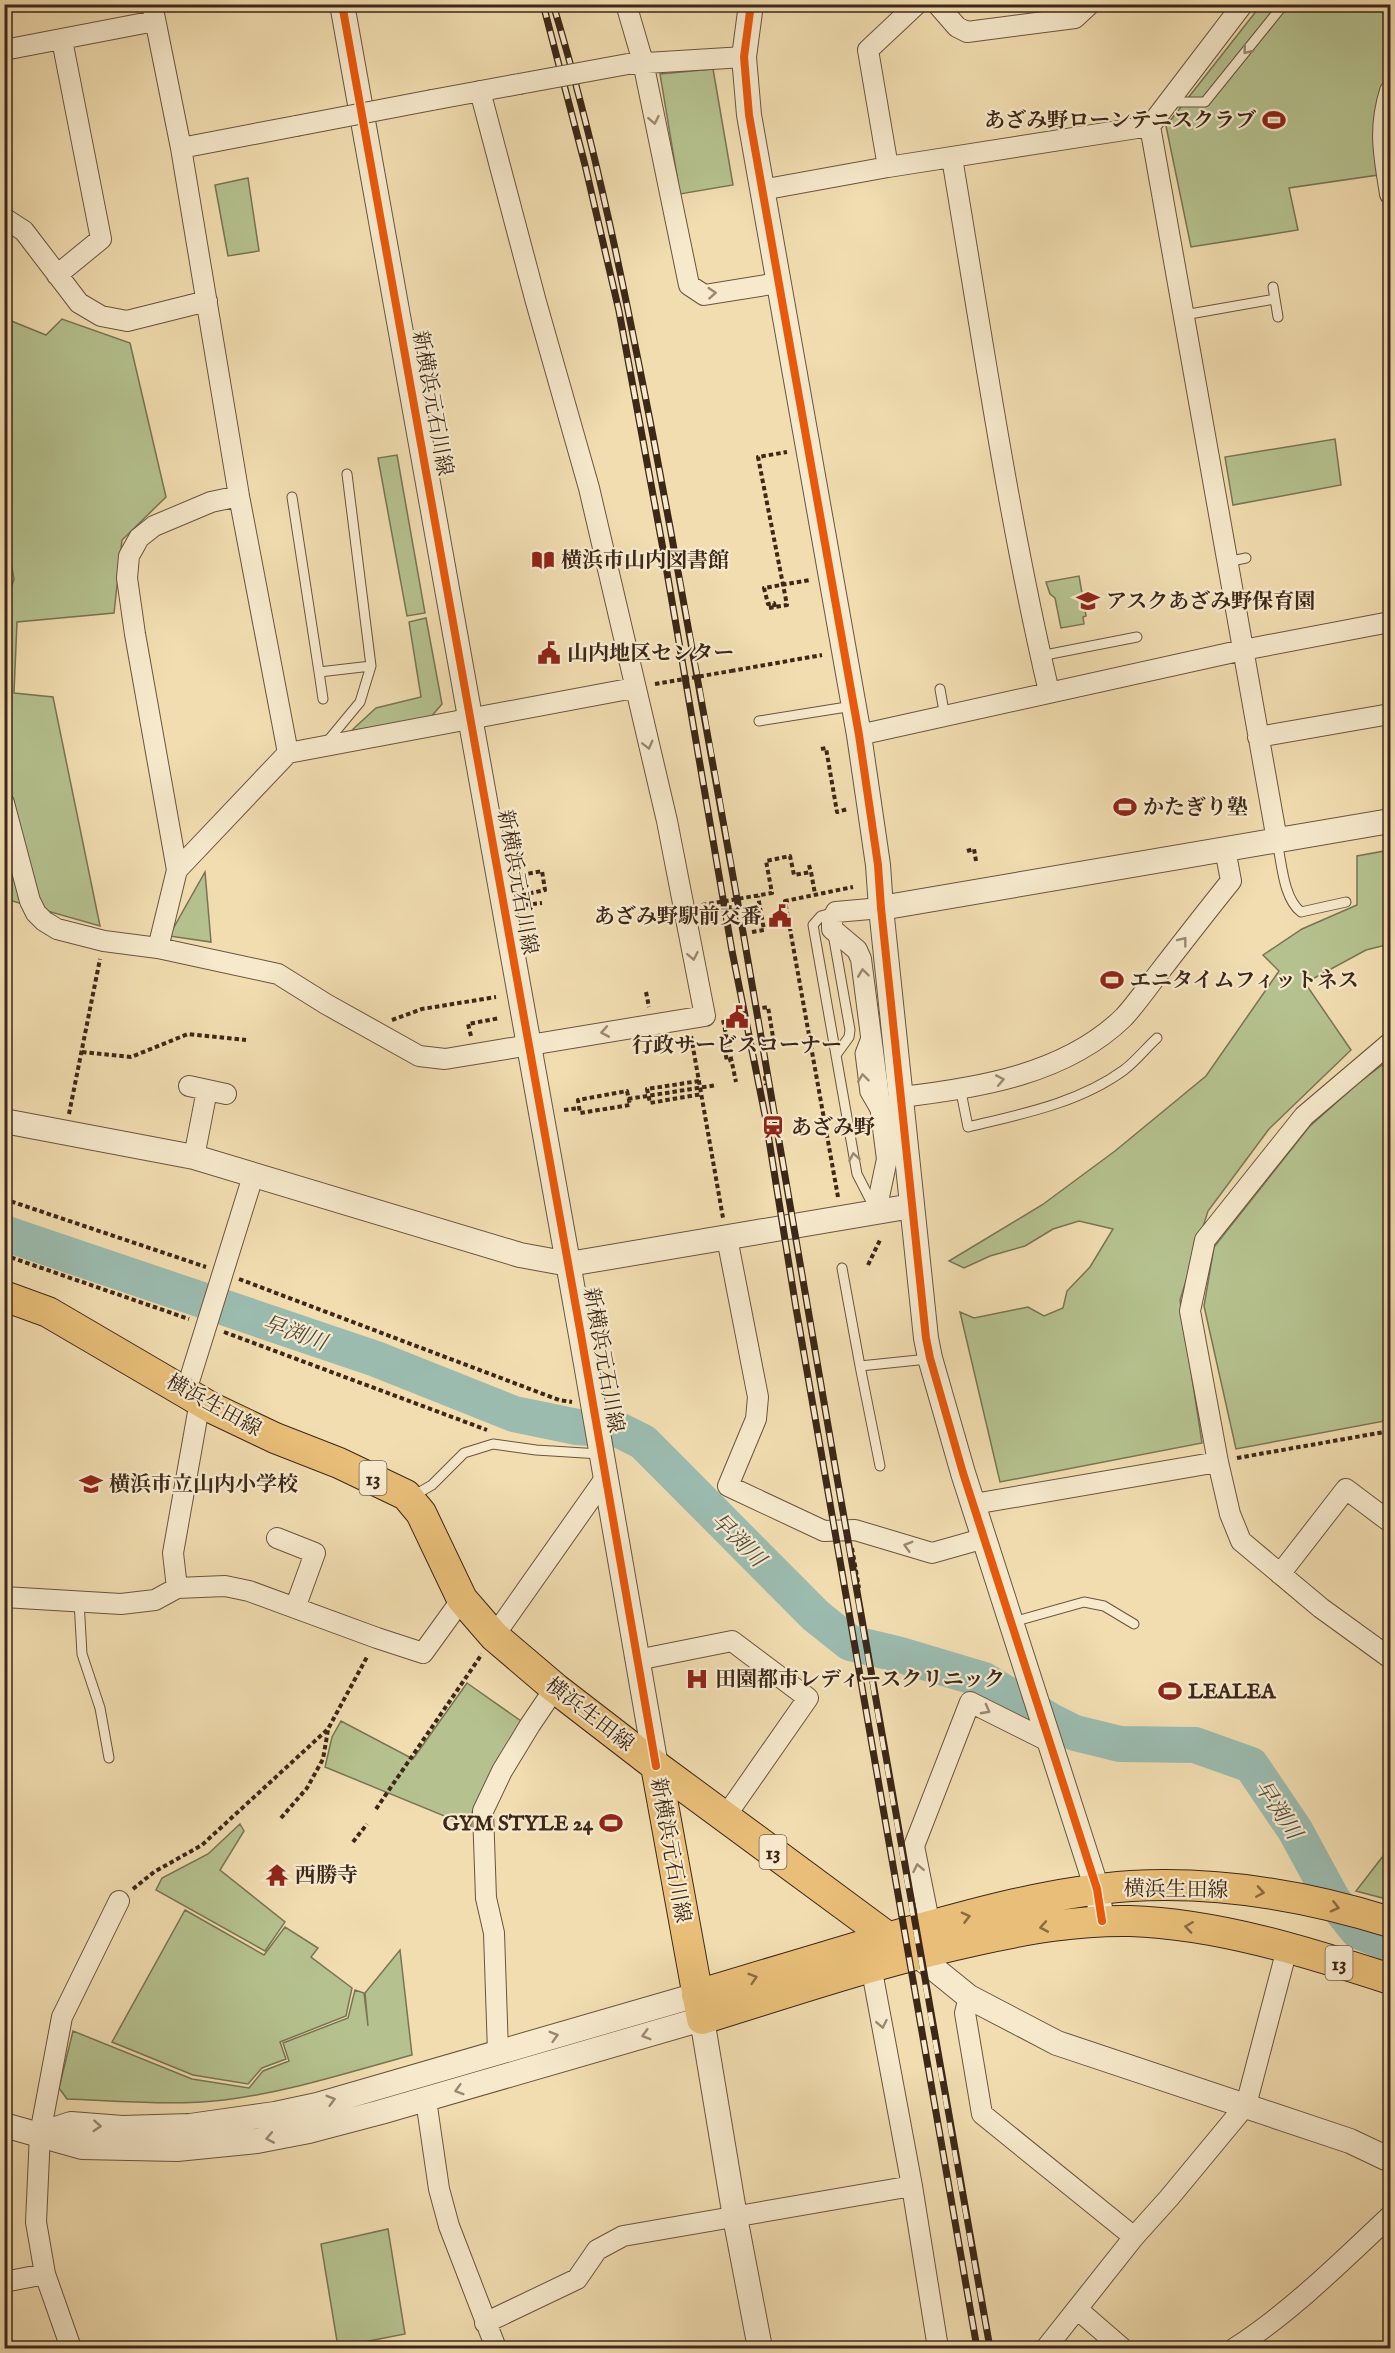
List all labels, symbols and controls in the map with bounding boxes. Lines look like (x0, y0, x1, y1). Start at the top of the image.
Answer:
one-way arrow (1244, 43, 1255, 54)
sports icon: あざみ野ローンテニスクラブ (1261, 107, 1287, 133)
place label: あざみ野ローンテニスクラブ (984, 108, 1256, 135)
one-way arrow (647, 114, 660, 124)
one-way arrow (707, 287, 717, 300)
street label: 新横浜元石川線 (405, 329, 458, 478)
library icon: 横浜市山内図書館 (530, 547, 556, 573)
place label: 横浜市山内図書館 (561, 548, 729, 575)
school or university icon: アスクあざみ野保育園 (1075, 588, 1101, 614)
place label: アスクあざみ野保育園 (1106, 589, 1315, 616)
public building icon: 山内地区センター (536, 640, 562, 666)
place label: 山内地区センター (567, 641, 734, 668)
one-way arrow (641, 739, 654, 749)
sports icon: かたぎり塾 (1112, 794, 1138, 820)
place label: かたぎり塾 (1143, 795, 1248, 822)
street label: 新横浜元石川線 (490, 808, 543, 957)
public building icon: あざみ野駅前交番 (767, 903, 793, 929)
place label: あざみ野駅前交番 (594, 904, 762, 931)
one-way arrow (1176, 937, 1187, 948)
one-way arrow (686, 951, 699, 961)
sports icon: エニタイムフィットネス (1099, 967, 1125, 993)
place label: エニタイムフィットネス (1130, 968, 1359, 995)
one-way arrow (857, 969, 870, 978)
public building icon: 行政サービスコーナー (724, 1004, 750, 1030)
one-way arrow (601, 1026, 610, 1038)
place label: 行政サービスコーナー (632, 1033, 842, 1060)
one-way arrow (858, 1074, 870, 1083)
one-way arrow (995, 1074, 1005, 1087)
station icon: あざみ野 (760, 1114, 786, 1140)
place label: あざみ野 (791, 1115, 875, 1142)
one-way arrow (848, 1153, 861, 1163)
street label: 新横浜元石川線 (576, 1286, 629, 1435)
water label: 早渕川 (259, 1310, 332, 1359)
street label: 横浜生田線 (161, 1369, 266, 1444)
road number: 13 (360, 1461, 386, 1495)
school or university icon: 横浜市立山内小学校 (78, 1471, 104, 1497)
place label: 横浜市立山内小学校 (109, 1472, 298, 1499)
water label: 早渕川 (704, 1507, 772, 1575)
one-way arrow (904, 1541, 914, 1553)
hospital icon: 田園都市レディースクリニック (684, 1666, 710, 1692)
place label: 田園都市レディースクリニック (715, 1667, 1005, 1694)
street label: 横浜生田線 (539, 1672, 639, 1758)
sports icon: LEALEA (1157, 1678, 1183, 1704)
place label: LEALEA (1188, 1679, 1277, 1706)
one-way arrow (980, 1703, 990, 1714)
water label: 早渕川 (1248, 1775, 1308, 1847)
street label: 新横浜元石川線 (643, 1776, 696, 1925)
sports icon: GYM STYLE 24 (598, 1810, 624, 1836)
place label: GYM STYLE 24 (443, 1811, 594, 1838)
road number: 13 (760, 1835, 786, 1869)
temple icon: 西勝寺 (264, 1862, 290, 1888)
place label: 西勝寺 (295, 1863, 358, 1890)
one-way arrow (912, 1864, 925, 1874)
street label: 横浜生田線 (1123, 1876, 1229, 1905)
one-way arrow (1255, 1886, 1265, 1898)
one-way arrow (1330, 1899, 1340, 1912)
one-way arrow (961, 1911, 971, 1924)
one-way arrow (1039, 1920, 1048, 1932)
one-way arrow (1184, 1922, 1193, 1934)
road number: 13 (1326, 1946, 1352, 1980)
one-way arrow (747, 1973, 758, 1985)
one-way arrow (875, 2018, 888, 2028)
one-way arrow (641, 2028, 652, 2040)
one-way arrow (548, 2031, 559, 2043)
one-way arrow (454, 2083, 465, 2095)
one-way arrow (325, 2095, 336, 2107)
one-way arrow (92, 2119, 101, 2132)
one-way arrow (265, 2131, 275, 2144)

